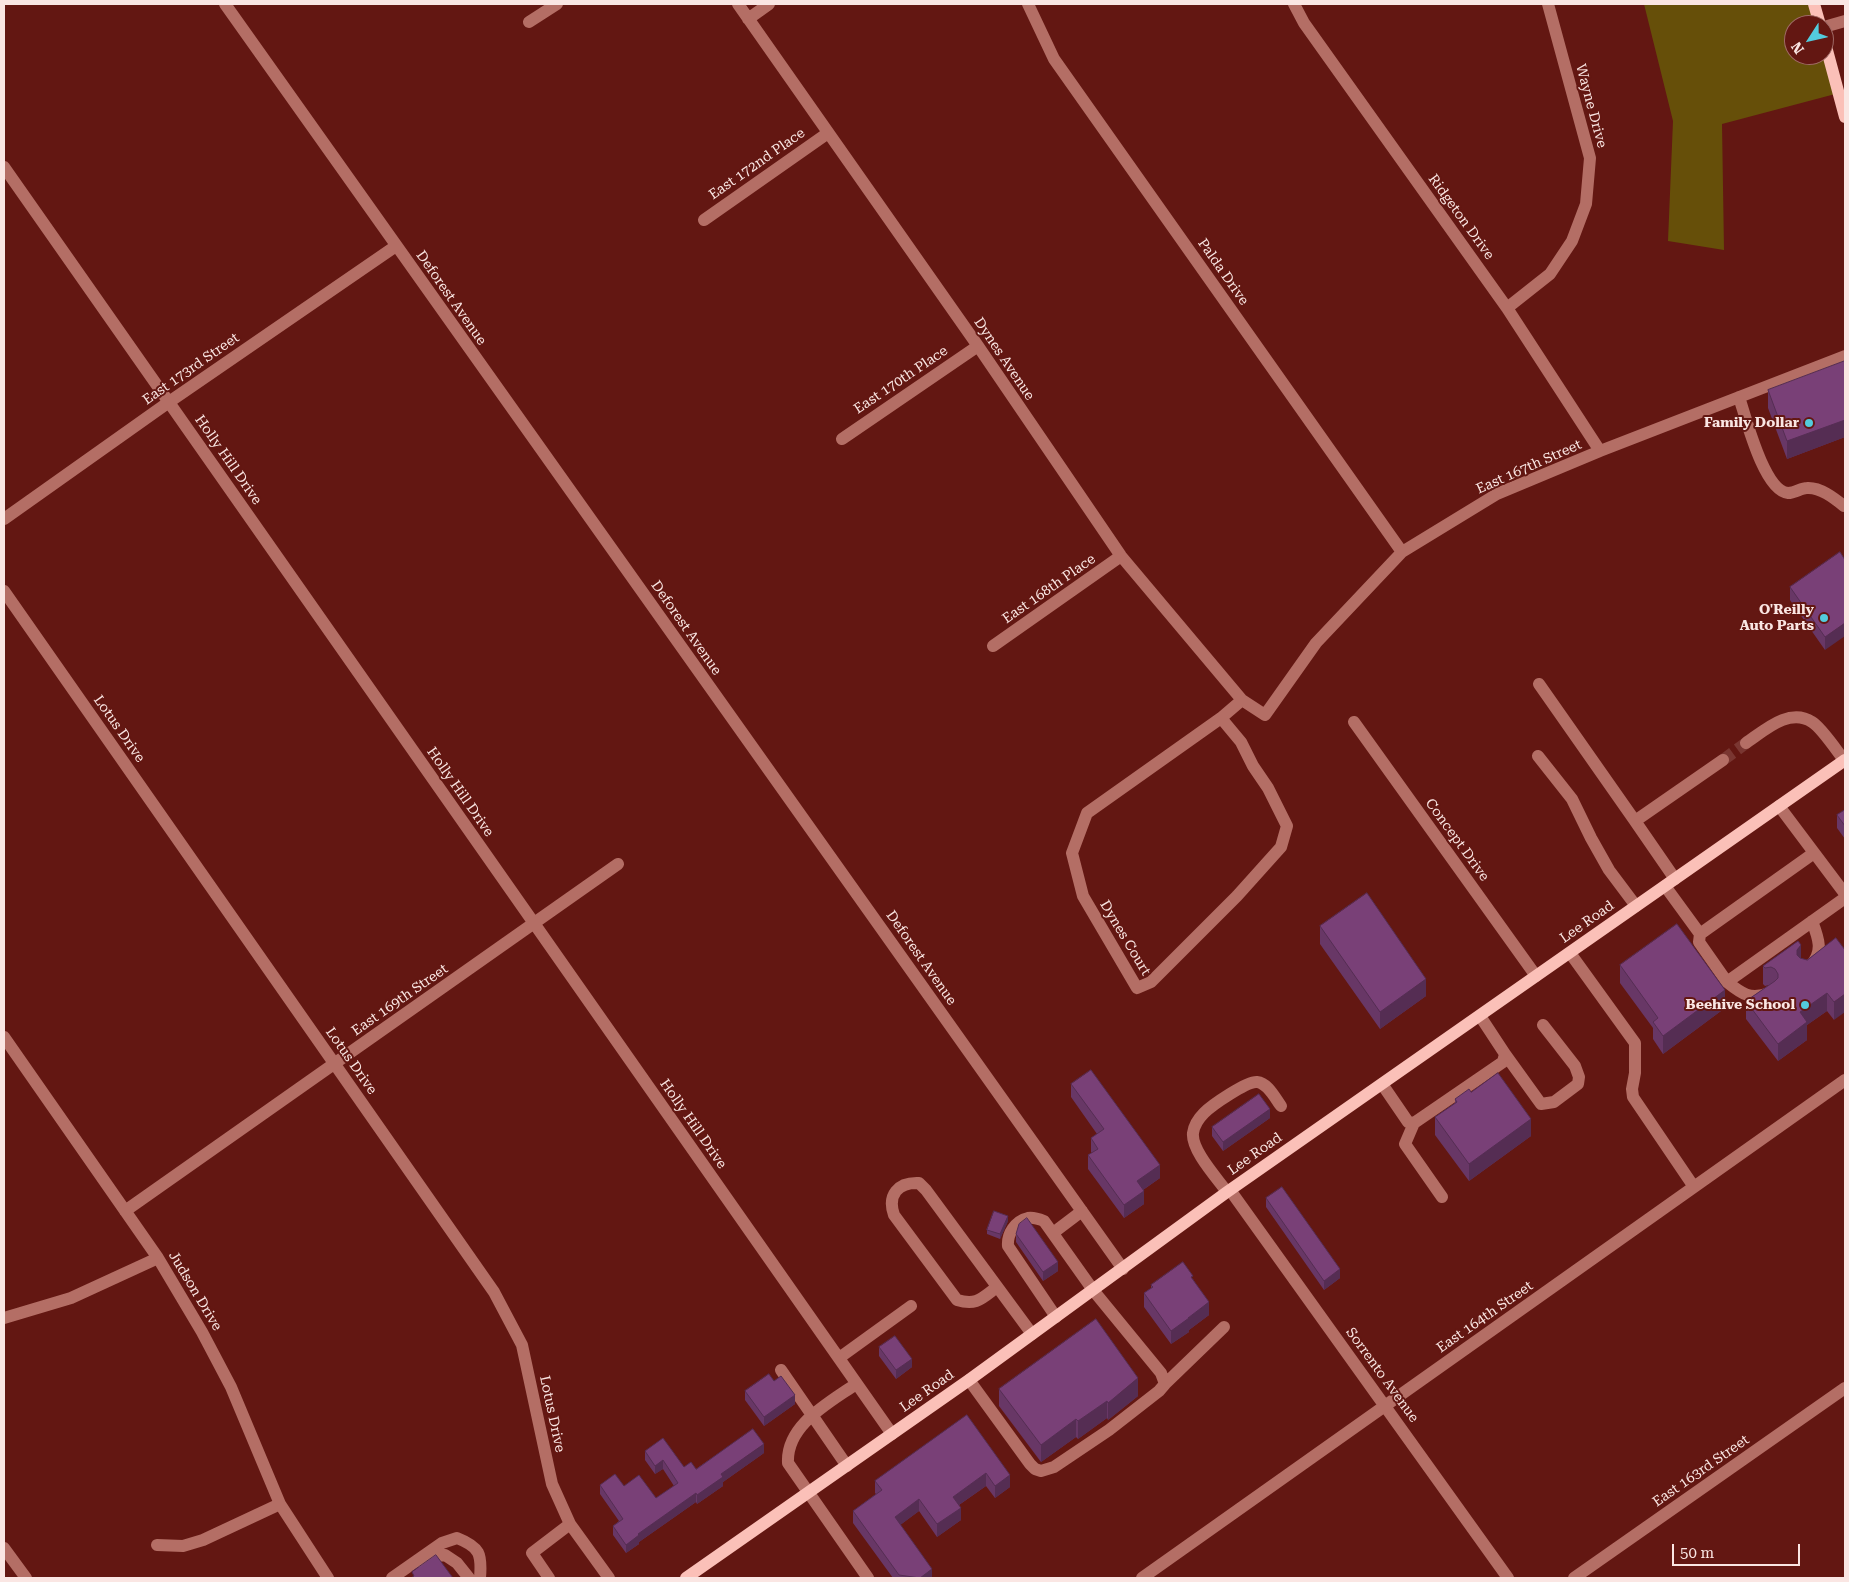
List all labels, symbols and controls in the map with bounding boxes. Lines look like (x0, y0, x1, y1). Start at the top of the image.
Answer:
north arrow (1784, 15, 1834, 65)
text: N (1788, 39, 1807, 57)
street label: Wayne Drive (1572, 62, 1610, 150)
street label: East 172nd Place (706, 125, 808, 203)
street label: Ridgeton Drive (1424, 171, 1498, 263)
street label: Palda Drive (1194, 236, 1252, 308)
street label: Deforest Avenue (412, 248, 490, 348)
street label: Dynes Avenue (970, 314, 1038, 404)
street label: East 173rd Street (140, 329, 242, 409)
street label: East 170th Place (851, 342, 951, 418)
street label: Holly Hill Drive (191, 412, 265, 508)
place label: Family Dollar (1704, 415, 1799, 431)
marker: Family Dollar (1803, 417, 1815, 429)
street label: East 167th Street (1474, 436, 1584, 498)
street label: East 168th Place (999, 551, 1099, 627)
street label: Deforest Avenue (647, 578, 725, 678)
place label: O'Reilly Auto Parts (1740, 602, 1814, 634)
marker: O'Reilly Auto Parts (1818, 612, 1830, 624)
street label: Lotus Drive (90, 692, 148, 766)
street label: Holly Hill Drive (423, 744, 497, 840)
street label: Concept Drive (1421, 796, 1493, 884)
street label: Dynes Court (1096, 897, 1154, 979)
street label: Lee Road (1557, 897, 1617, 947)
street label: Deforest Avenue (882, 908, 960, 1008)
street label: East 169th Street (349, 961, 451, 1039)
place label: Beehive School (1686, 997, 1795, 1013)
marker: Beehive School (1799, 999, 1811, 1011)
street label: Lotus Drive (322, 1024, 380, 1098)
street label: Holly Hill Drive (656, 1076, 730, 1172)
street label: Lee Road (1225, 1129, 1285, 1179)
street label: Judson Drive (165, 1248, 225, 1334)
street label: East 164th Street (1434, 1278, 1536, 1356)
street label: Sorrento Avenue (1342, 1324, 1422, 1426)
street label: Lee Road (897, 1366, 957, 1416)
street label: Lotus Drive (536, 1374, 568, 1454)
street label: East 163rd Street (1650, 1431, 1752, 1511)
scale bar (1674, 1534, 1802, 1566)
text: 50 m (1680, 1544, 1714, 1562)

